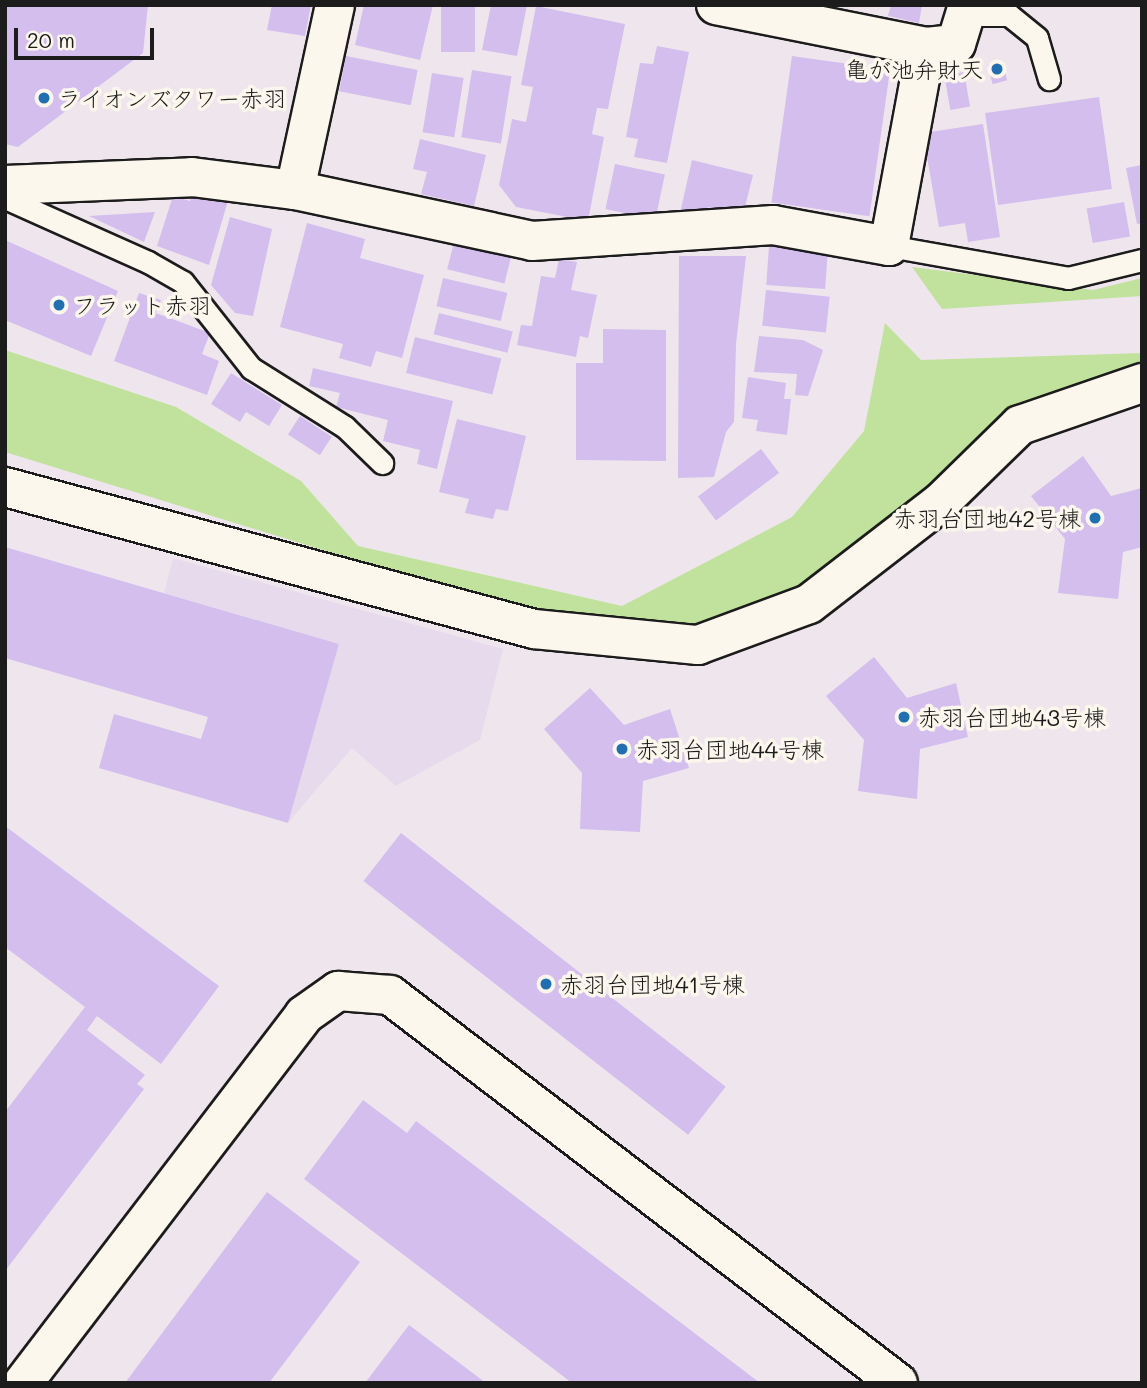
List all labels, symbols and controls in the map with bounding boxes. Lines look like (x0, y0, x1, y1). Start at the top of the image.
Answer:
scale bar (18, 14, 158, 58)
text: 20 m (27, 26, 75, 53)
place label: 亀が池弁財天 (845, 55, 983, 83)
marker: 亀が池弁財天 (989, 61, 1005, 77)
place label: ライオンズタワー赤羽 (58, 84, 288, 112)
marker: ライオンズタワー赤羽 (36, 90, 52, 106)
place label: フラット赤羽 (73, 291, 211, 319)
marker: フラット赤羽 (51, 297, 67, 313)
place label: 赤羽台団地42号棟 (894, 504, 1081, 532)
marker: 赤羽台団地42号棟 (1087, 510, 1103, 526)
place label: 赤羽台団地43号棟 (918, 703, 1106, 731)
marker: 赤羽台団地43号棟 (896, 709, 912, 725)
place label: 赤羽台団地44号棟 (636, 735, 824, 763)
marker: 赤羽台団地44号棟 (614, 741, 630, 757)
place label: 赤羽台団地41号棟 (560, 970, 745, 998)
marker: 赤羽台団地41号棟 (538, 976, 554, 992)

